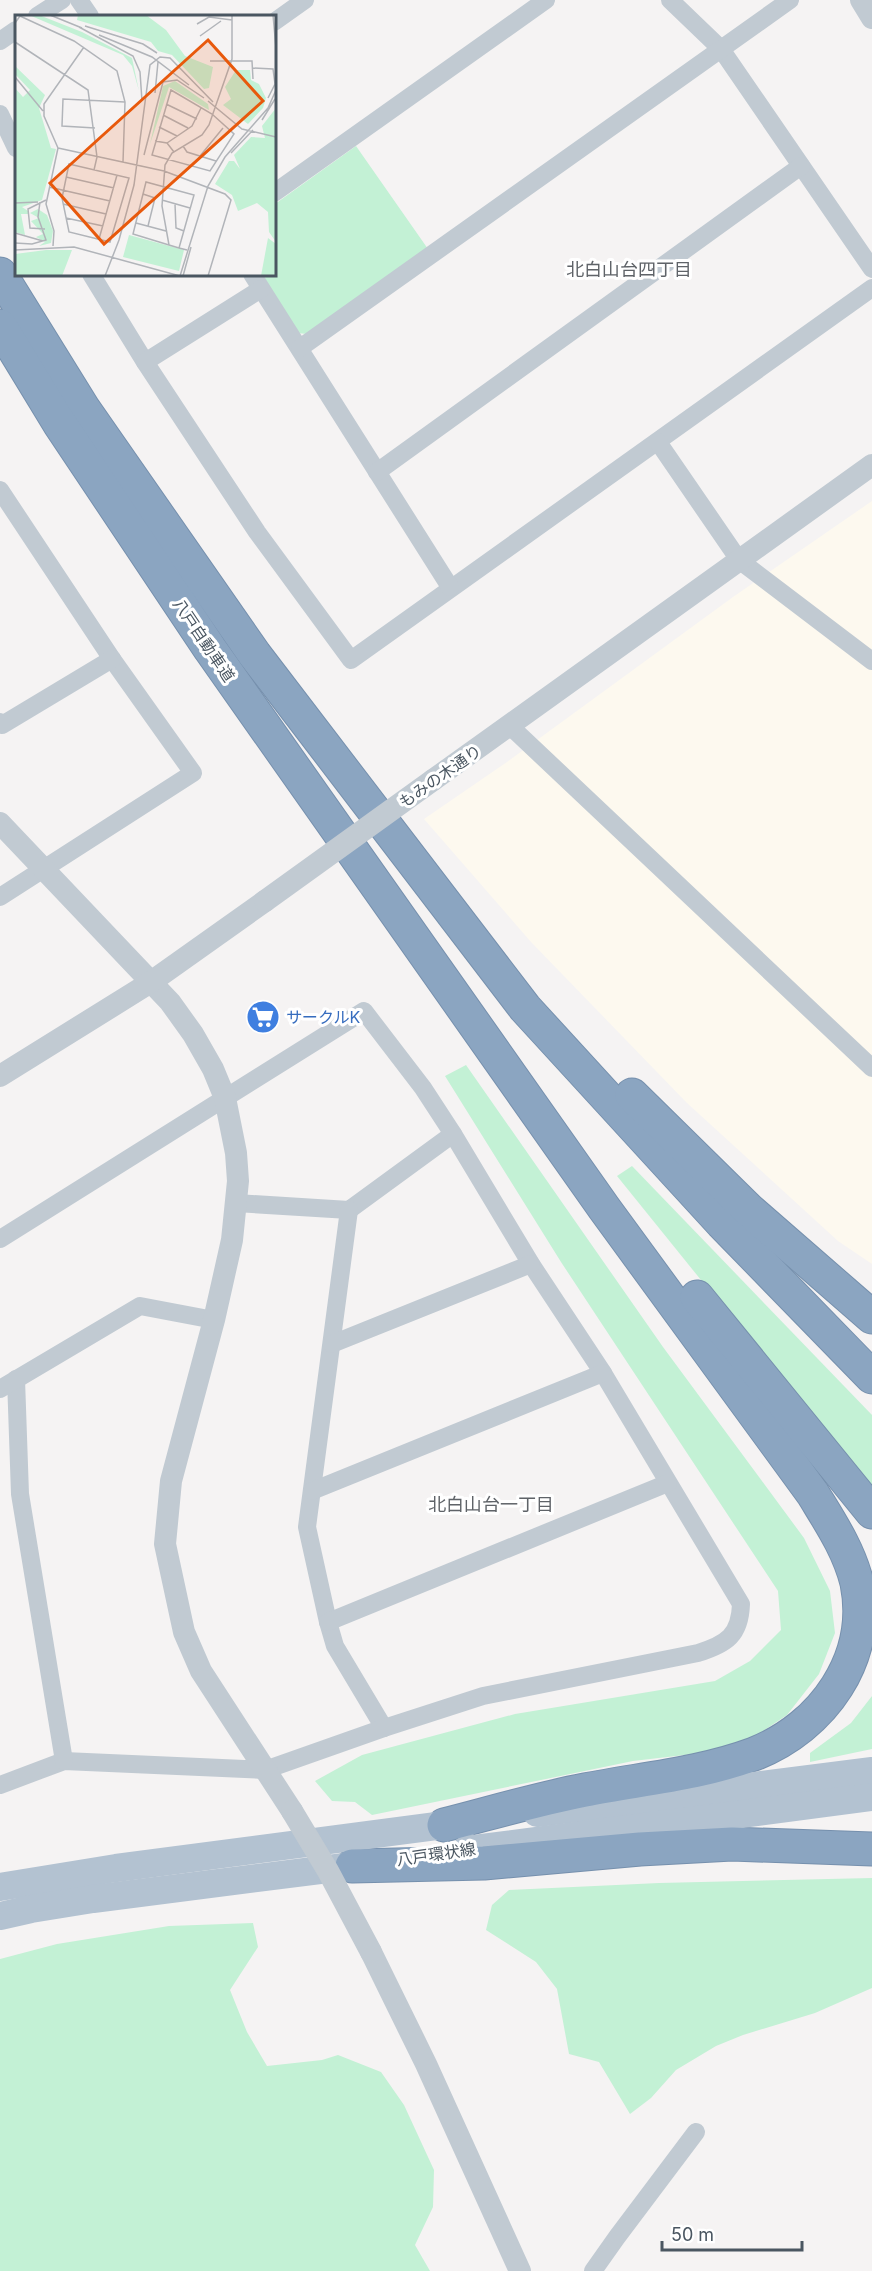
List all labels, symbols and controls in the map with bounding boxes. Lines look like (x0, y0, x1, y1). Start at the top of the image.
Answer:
inset map (15, 15, 276, 276)
district label: 北白山台四丁目 (566, 259, 692, 280)
street label: 八戸自動車道 (169, 595, 239, 685)
street label: もみの木通り (395, 740, 485, 812)
supermarket icon: サークルK (245, 999, 281, 1035)
place label: サークルK (286, 1007, 361, 1027)
district label: 北白山台一丁目 (428, 1494, 554, 1515)
street label: 八戸環状線 (395, 1839, 477, 1869)
scale bar (662, 2214, 802, 2252)
text: 50 m (671, 2224, 714, 2245)

